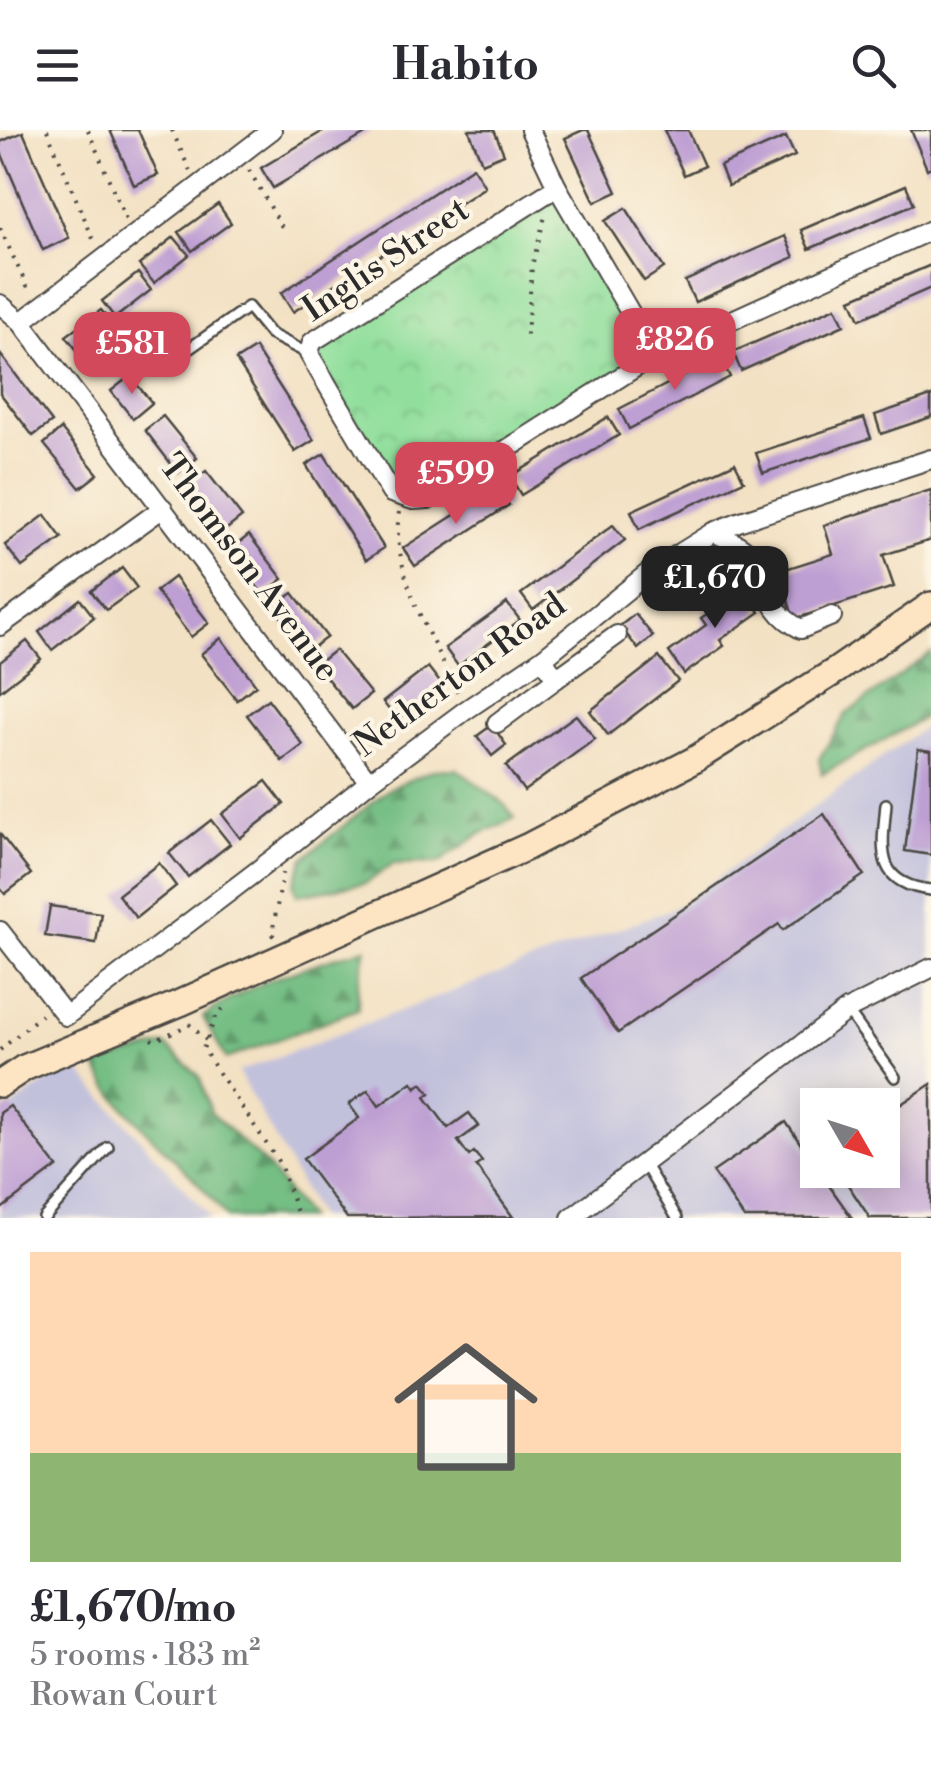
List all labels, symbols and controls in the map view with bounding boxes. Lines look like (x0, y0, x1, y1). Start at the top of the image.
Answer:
text: Habito (392, 37, 539, 94)
icon: menu (30, 38, 85, 93)
icon: search (846, 38, 901, 93)
street label: Inglis Street (294, 189, 478, 331)
pin: £826 (616, 308, 734, 393)
pin: £581 (73, 312, 191, 397)
text: £826 (636, 320, 714, 360)
text: £581 (96, 324, 168, 364)
pin: £599 (397, 442, 515, 527)
street label: Thomson Avenue (149, 446, 349, 690)
text: £599 (417, 454, 495, 494)
pin: £1,670 (634, 546, 796, 631)
text: £1,670 (663, 558, 767, 598)
street label: Netherton Road (346, 584, 575, 766)
north arrow (800, 1088, 900, 1188)
map controls (800, 1088, 900, 1188)
icon: home (376, 1317, 556, 1497)
text: £1,670/mo (30, 1582, 236, 1635)
text: 5 rooms · 183 m² (30, 1635, 260, 1675)
text: Rowan Court (30, 1675, 218, 1715)

